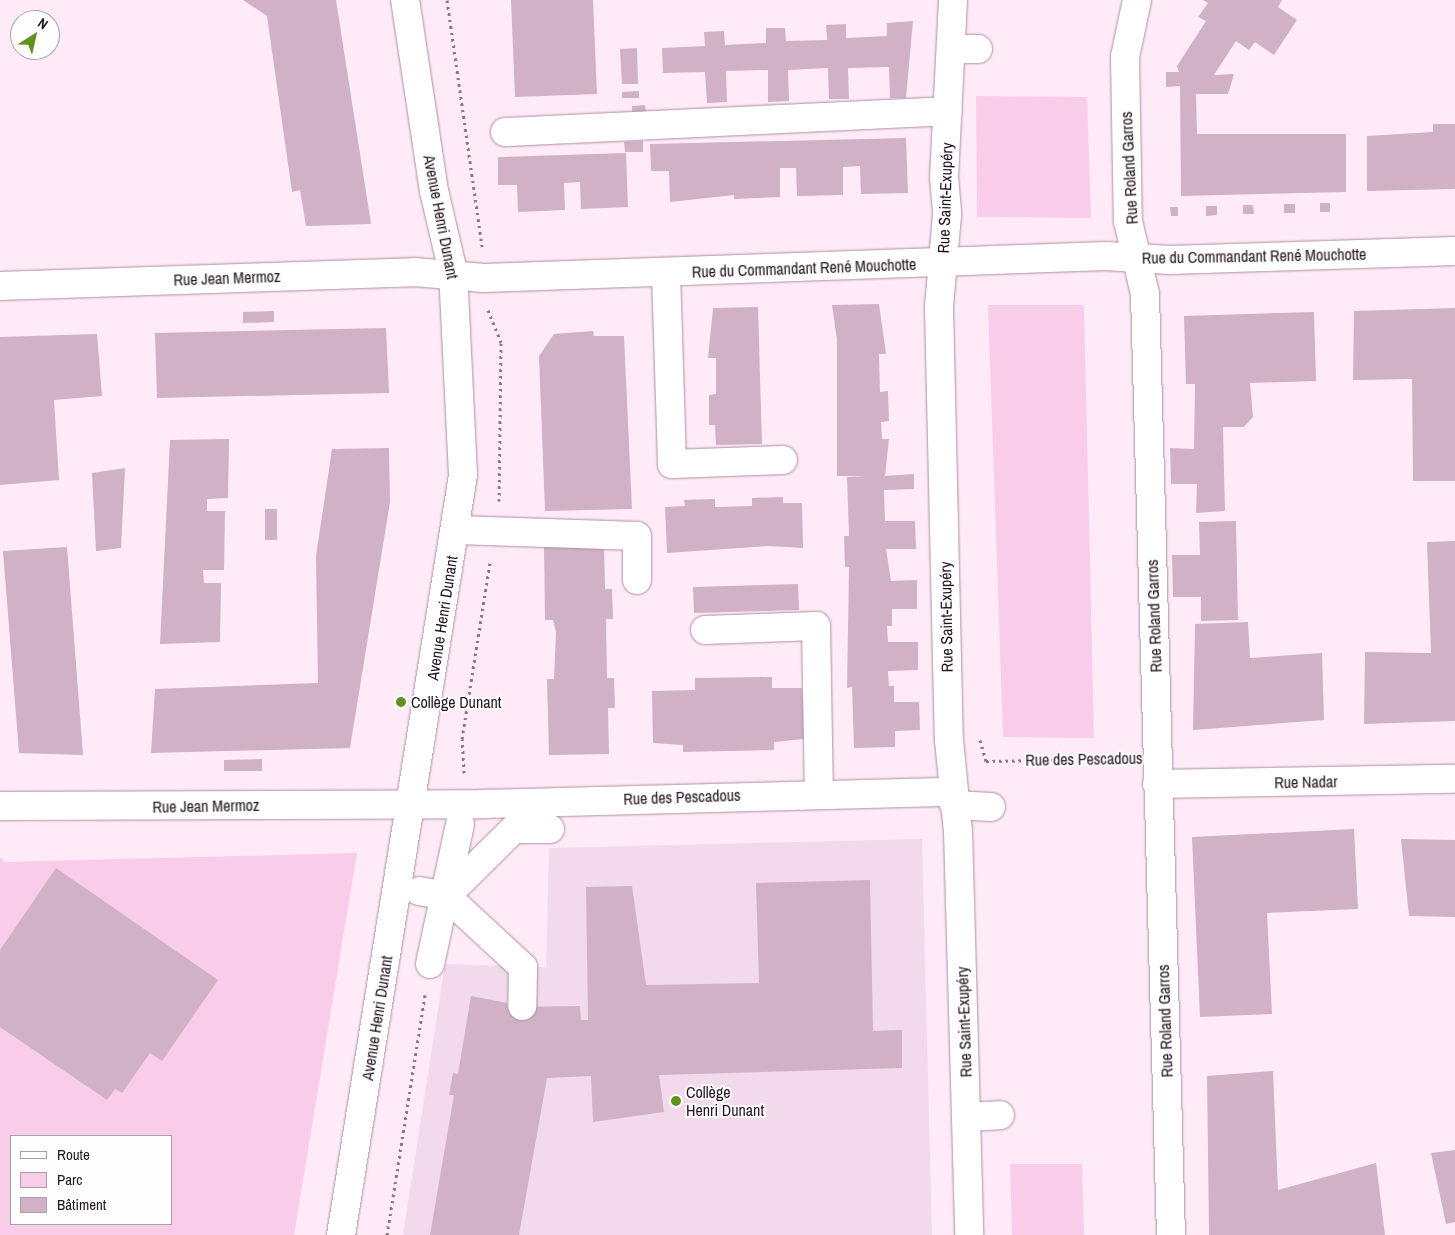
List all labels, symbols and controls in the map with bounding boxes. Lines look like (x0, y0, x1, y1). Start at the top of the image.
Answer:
north arrow (10, 10, 60, 60)
text: N (34, 14, 52, 33)
street label: Rue Roland Garros (1116, 111, 1142, 225)
street label: Rue Saint-Exupéry (933, 142, 957, 254)
street label: Avenue Henri Dunant (420, 153, 462, 281)
street label: Rue du Commandant René Mouchotte (1142, 244, 1366, 268)
street label: Rue du Commandant René Mouchotte (691, 254, 917, 282)
street label: Rue Jean Mermoz (173, 267, 281, 289)
street label: Avenue Henri Dunant (423, 554, 461, 682)
street label: Rue Roland Garros (1142, 559, 1166, 673)
street label: Rue Saint-Exupéry (935, 561, 957, 673)
place label: Collège Dunant (411, 692, 501, 712)
marker: Collège Dunant (395, 696, 407, 708)
street label: Rue des Pescadous (1025, 748, 1143, 770)
street label: Rue Nadar (1274, 772, 1338, 792)
street label: Rue des Pescadous (623, 785, 741, 809)
street label: Rue Jean Mermoz (152, 795, 260, 817)
street label: Avenue Henri Dunant (358, 954, 396, 1082)
street label: Rue Roland Garros (1153, 964, 1177, 1078)
street label: Rue Saint-Exupéry (952, 966, 976, 1078)
place label: Collège Henri Dunant (686, 1082, 764, 1120)
marker: Collège Henri Dunant (670, 1095, 682, 1107)
legend (10, 1135, 172, 1225)
text: Route (57, 1144, 90, 1165)
text: Parc (57, 1169, 82, 1190)
text: Bâtiment (57, 1194, 106, 1215)

